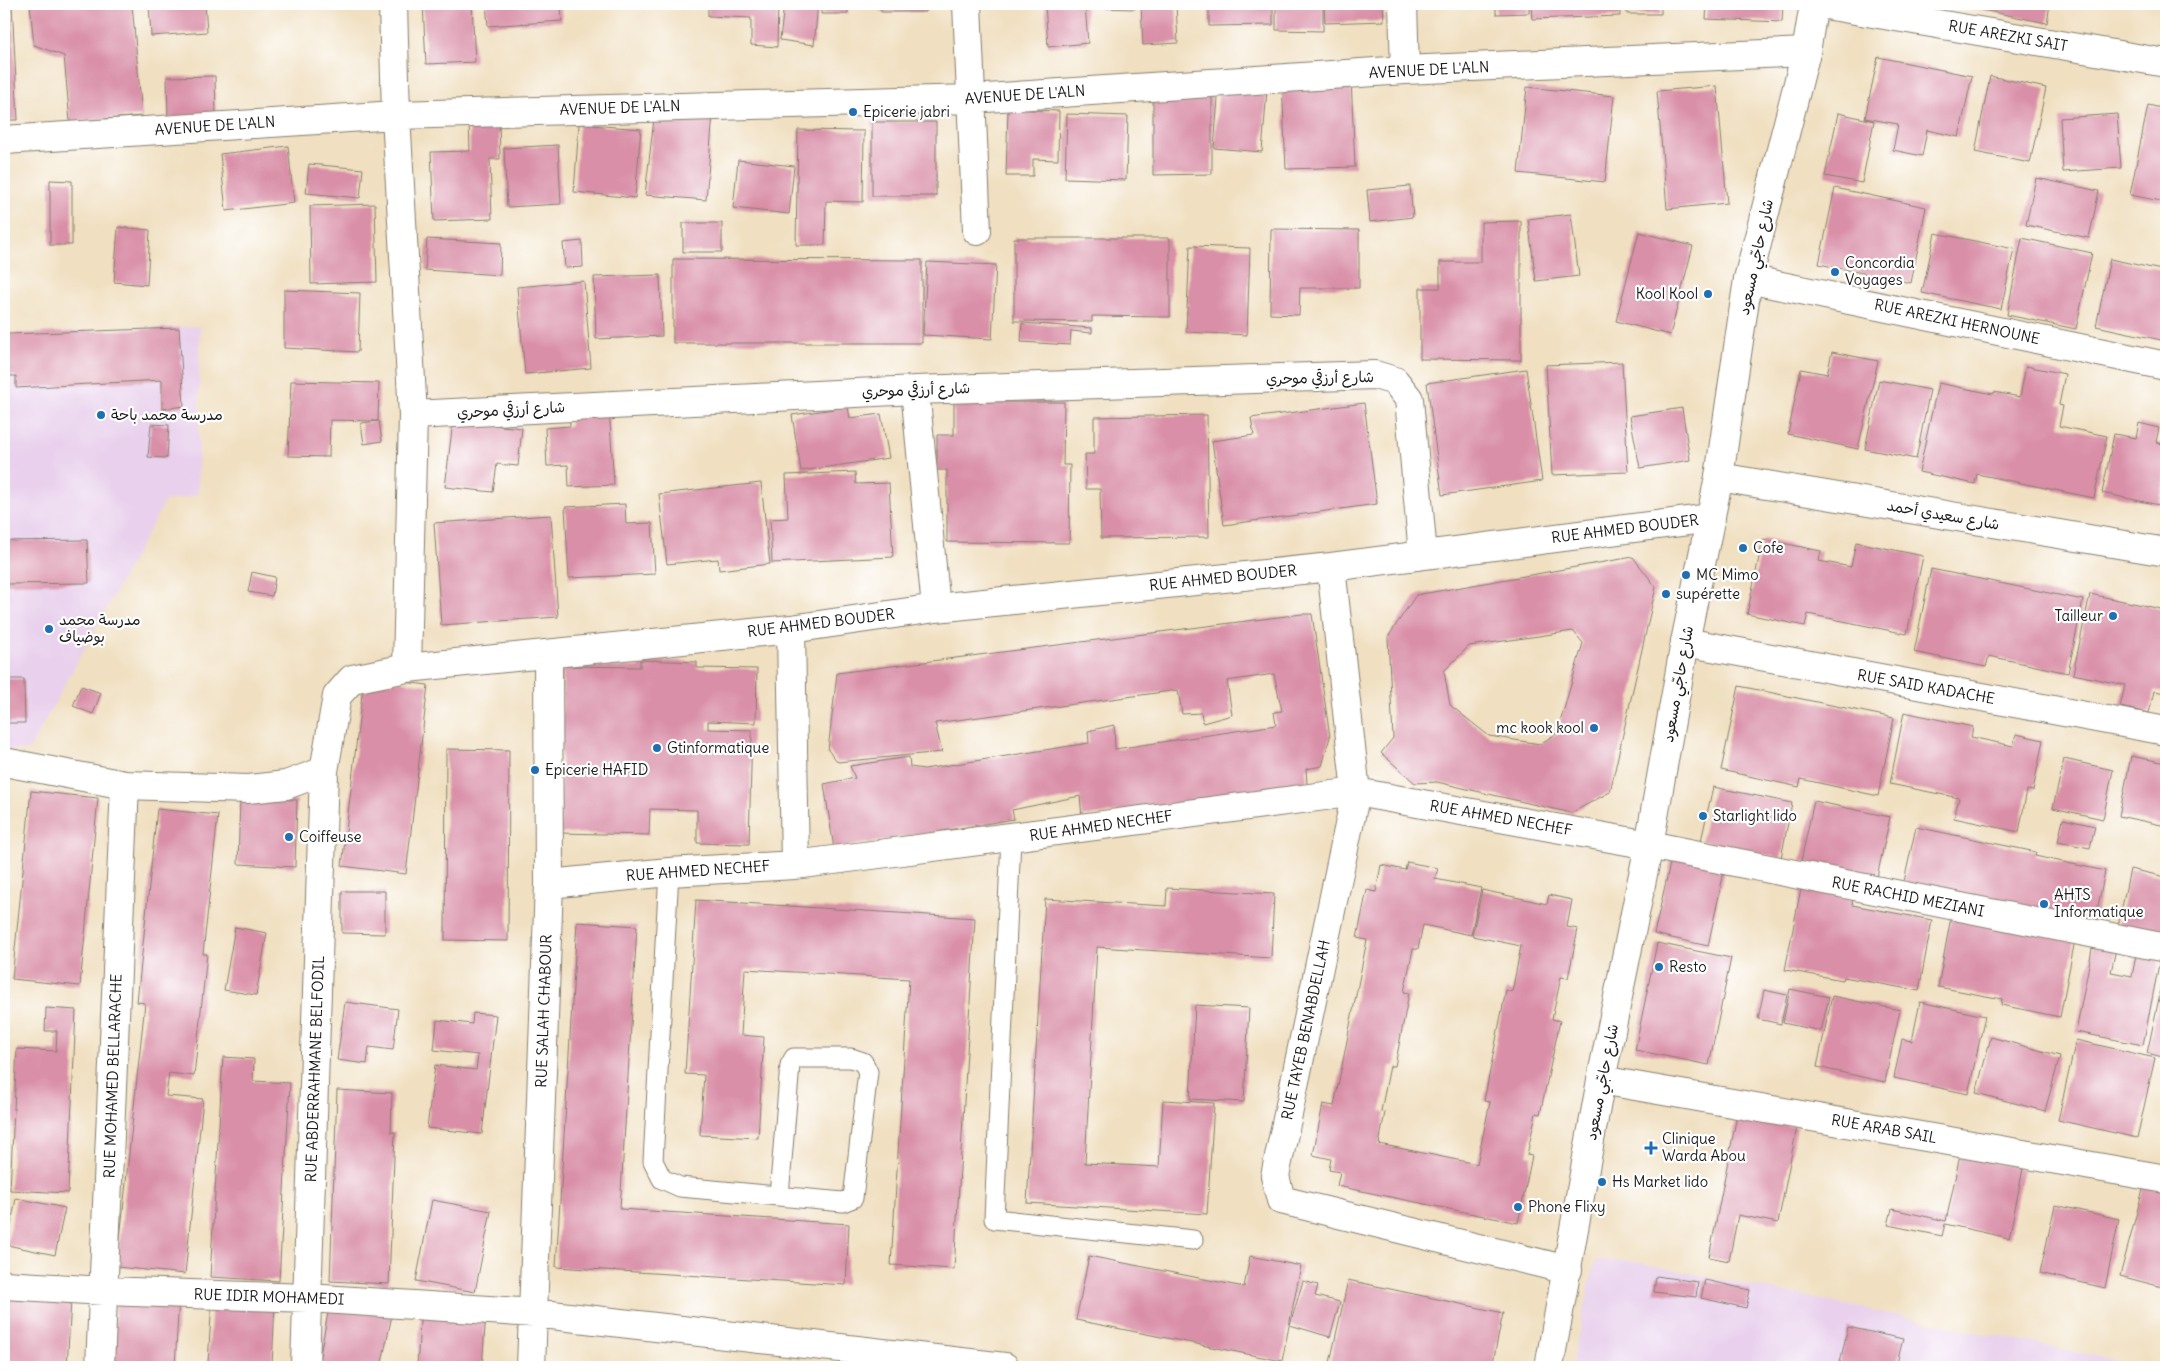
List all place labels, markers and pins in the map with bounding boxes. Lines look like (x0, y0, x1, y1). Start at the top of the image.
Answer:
place label: Epicerie jabri (863, 102, 950, 121)
marker: Epicerie jabri (847, 106, 859, 118)
place label: Concordia Voyages (1845, 253, 1915, 289)
marker: Concordia Voyages (1829, 266, 1841, 278)
place label: Kool Kool (1636, 284, 1698, 303)
marker: Kool Kool (1702, 288, 1714, 300)
place label: مدرسة محمد باحة (111, 405, 223, 424)
marker: مدرسة محمد باحة (95, 409, 107, 421)
place label: Cofe (1753, 538, 1784, 557)
marker: Cofe (1737, 542, 1749, 554)
place label: MC Mimo (1696, 565, 1759, 584)
marker: MC Mimo (1680, 569, 1692, 581)
place label: supérette (1676, 584, 1740, 603)
marker: supérette (1660, 588, 1672, 600)
place label: Tailleur (2055, 606, 2103, 625)
place label: مدرسة محمد بوضياف (59, 610, 141, 646)
marker: Tailleur (2107, 610, 2119, 622)
marker: مدرسة محمد بوضياف (43, 623, 55, 635)
place label: mc kook kool (1496, 718, 1584, 737)
marker: mc kook kool (1588, 722, 1600, 734)
place label: Gtinformatique (667, 738, 769, 757)
marker: Gtinformatique (651, 742, 663, 754)
place label: Epicerie HAFID (545, 760, 648, 779)
marker: Epicerie HAFID (529, 764, 541, 776)
place label: Starlight lido (1713, 806, 1797, 825)
marker: Starlight lido (1697, 810, 1709, 822)
place label: Coiffeuse (299, 827, 362, 846)
marker: Coiffeuse (283, 831, 295, 843)
place label: AHTS Informatique (2054, 885, 2144, 921)
marker: AHTS Informatique (2038, 898, 2050, 910)
place label: Resto (1669, 957, 1707, 976)
marker: Resto (1653, 961, 1665, 973)
place label: Clinique Warda Abou (1662, 1129, 1746, 1165)
marker: Clinique Warda Abou (1644, 1141, 1658, 1155)
place label: Hs Market lido (1612, 1172, 1708, 1191)
marker: Hs Market lido (1596, 1176, 1608, 1188)
place label: Phone Flixy (1528, 1197, 1606, 1216)
marker: Phone Flixy (1512, 1201, 1524, 1213)

